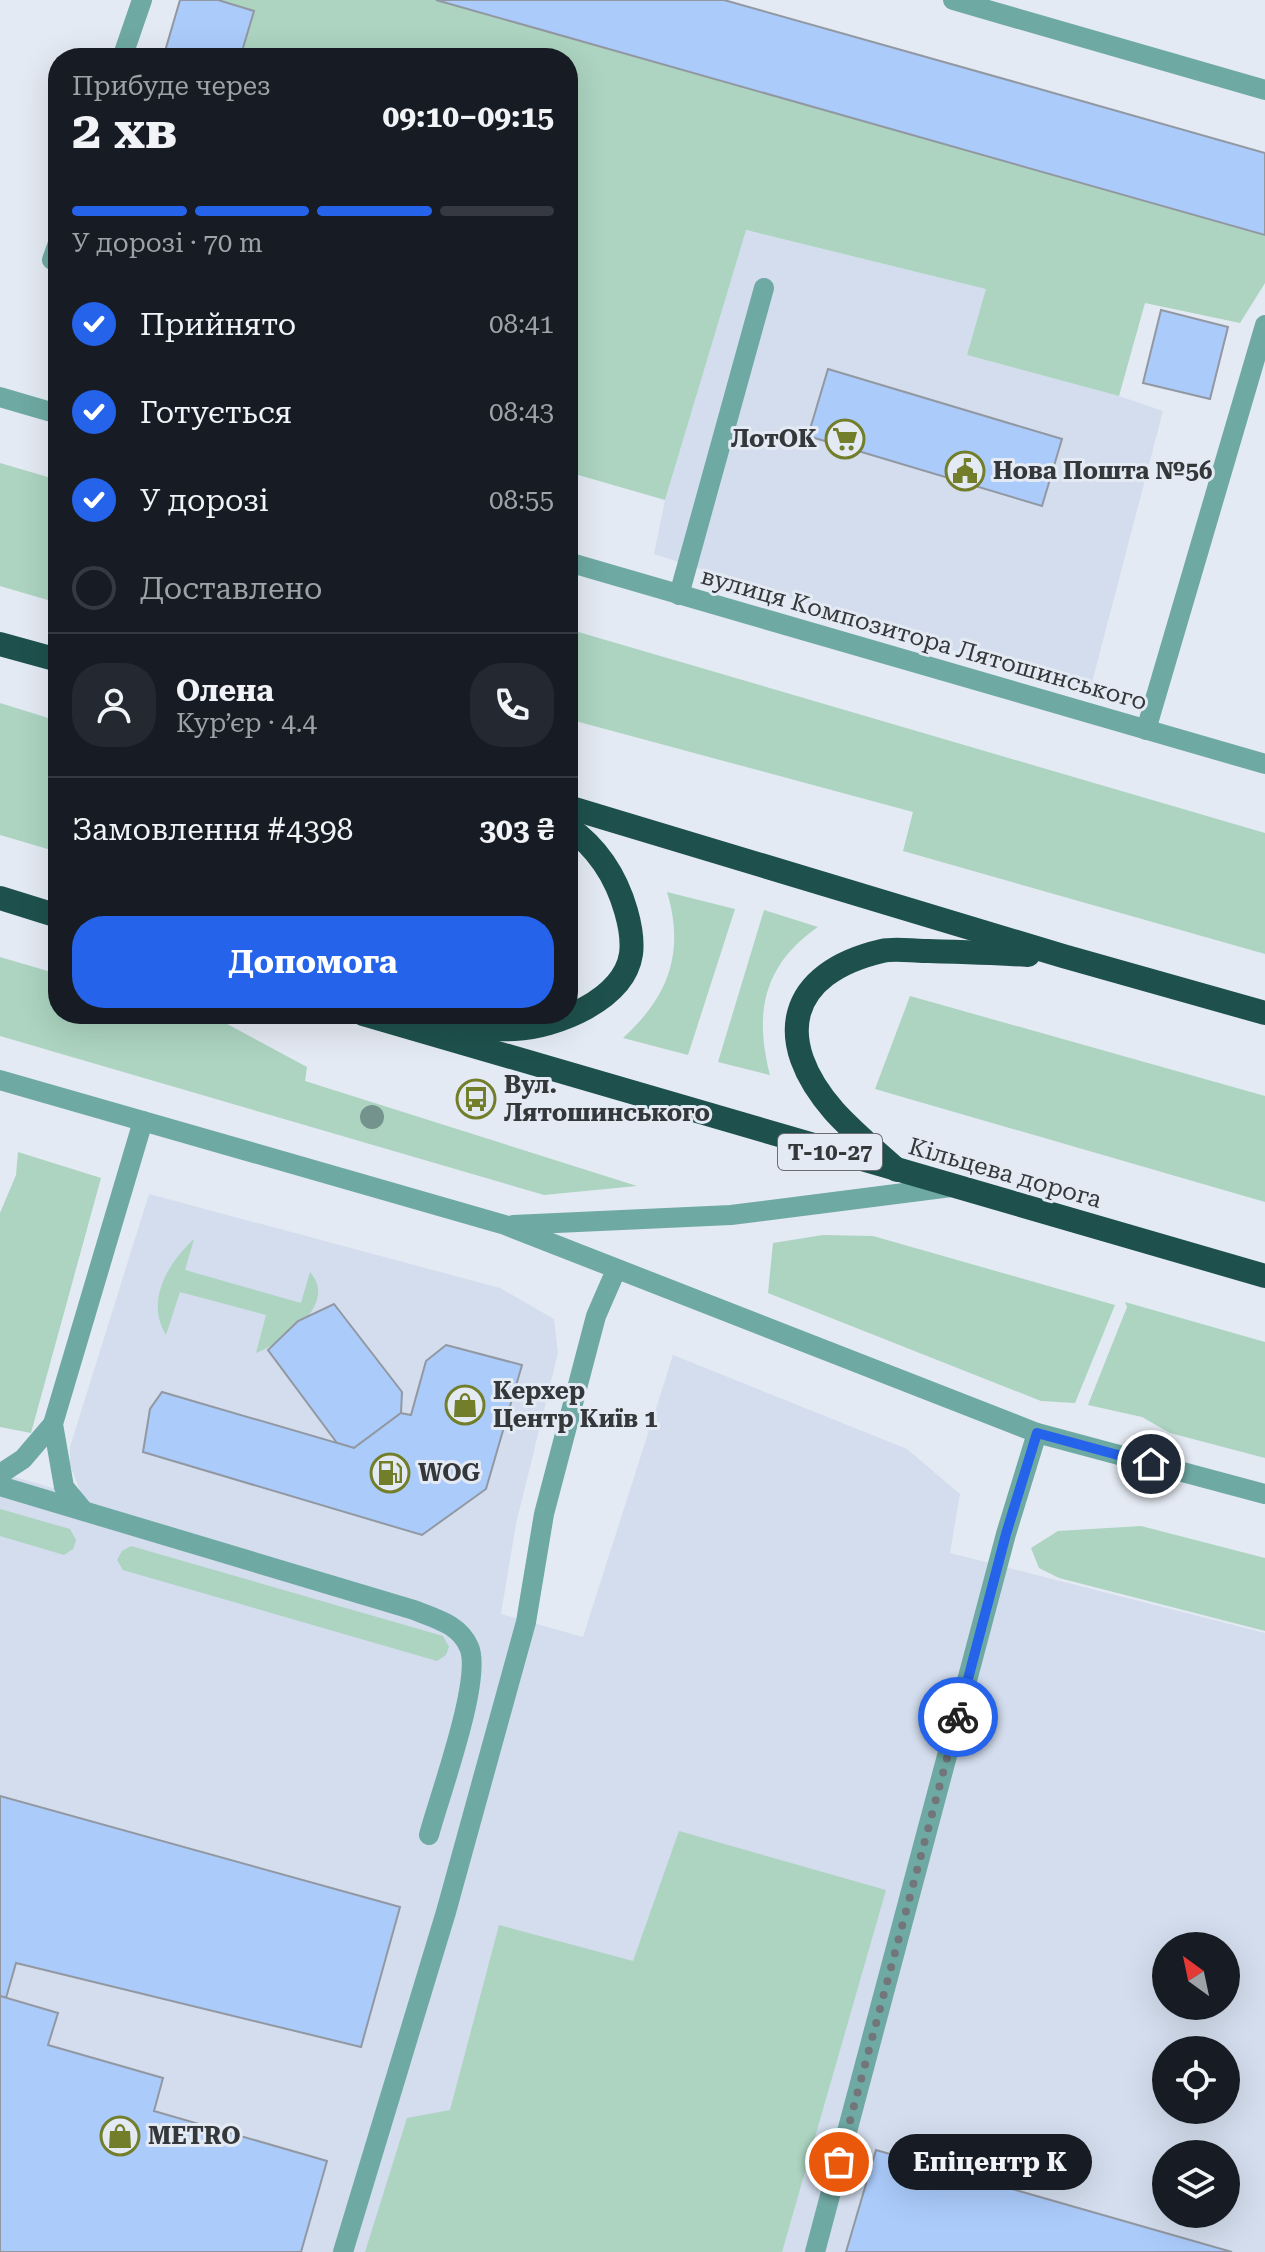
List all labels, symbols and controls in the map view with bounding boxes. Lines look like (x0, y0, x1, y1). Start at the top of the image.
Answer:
text: Прибуде через (72, 71, 271, 101)
text: 09:10–09:15 (382, 99, 554, 134)
text: 2 хв (72, 100, 177, 161)
text: У дорозі · 70 m (72, 228, 263, 258)
icon: check (72, 302, 116, 346)
text: Прийнято (140, 307, 296, 342)
text: 08:41 (489, 309, 554, 339)
icon: check (72, 390, 116, 434)
text: Готується (140, 395, 292, 430)
text: 08:43 (489, 397, 554, 427)
supermarket icon: ЛотОК (824, 418, 866, 460)
place label: ЛотОК (731, 425, 817, 453)
public building icon: Нова Пошта №56 (944, 450, 986, 492)
place label: Нова Пошта №56 (993, 457, 1212, 485)
icon: check (72, 478, 116, 522)
text: У дорозі (140, 483, 269, 518)
text: 08:55 (489, 485, 554, 515)
street label: вулиця Композитора Лятошинського (698, 562, 1150, 716)
text: Доставлено (140, 571, 322, 606)
button: person (72, 663, 156, 747)
button: phone (470, 663, 554, 747)
text: Олена (176, 673, 274, 708)
text: Кур’єр · 4.4 (176, 708, 317, 738)
text: Замовлення #4398 (72, 812, 353, 847)
text: 303 ₴ (479, 812, 554, 847)
button: Допомога (72, 916, 554, 1008)
place label: Вул. Лятошинського (504, 1071, 710, 1127)
bus stop icon: Вул. Лятошинського (455, 1078, 497, 1120)
street label: Кільцева дорога (905, 1132, 1105, 1214)
road number: Т-10-27 (778, 1134, 882, 1170)
place label: Керхер Центр Київ 1 (493, 1377, 658, 1433)
shop icon: Керхер Центр Київ 1 (444, 1384, 486, 1426)
pin (1117, 1430, 1185, 1498)
icon: home (1129, 1442, 1173, 1486)
fuel station icon: WOG (369, 1452, 411, 1494)
place label: WOG (418, 1459, 481, 1487)
courier (918, 1677, 998, 1757)
icon: bike (936, 1695, 980, 1739)
north arrow (1152, 1932, 1240, 2020)
map controls (1152, 1932, 1240, 2228)
button: locate (1152, 2036, 1240, 2124)
shop icon: METRO (99, 2115, 141, 2157)
place label: METRO (148, 2122, 241, 2150)
pin (805, 2128, 873, 2196)
callout: Епіцентр К (887, 2134, 1091, 2190)
icon: bag (817, 2140, 861, 2184)
button: layers (1152, 2140, 1240, 2228)
text: Епіцентр К (913, 2147, 1067, 2177)

